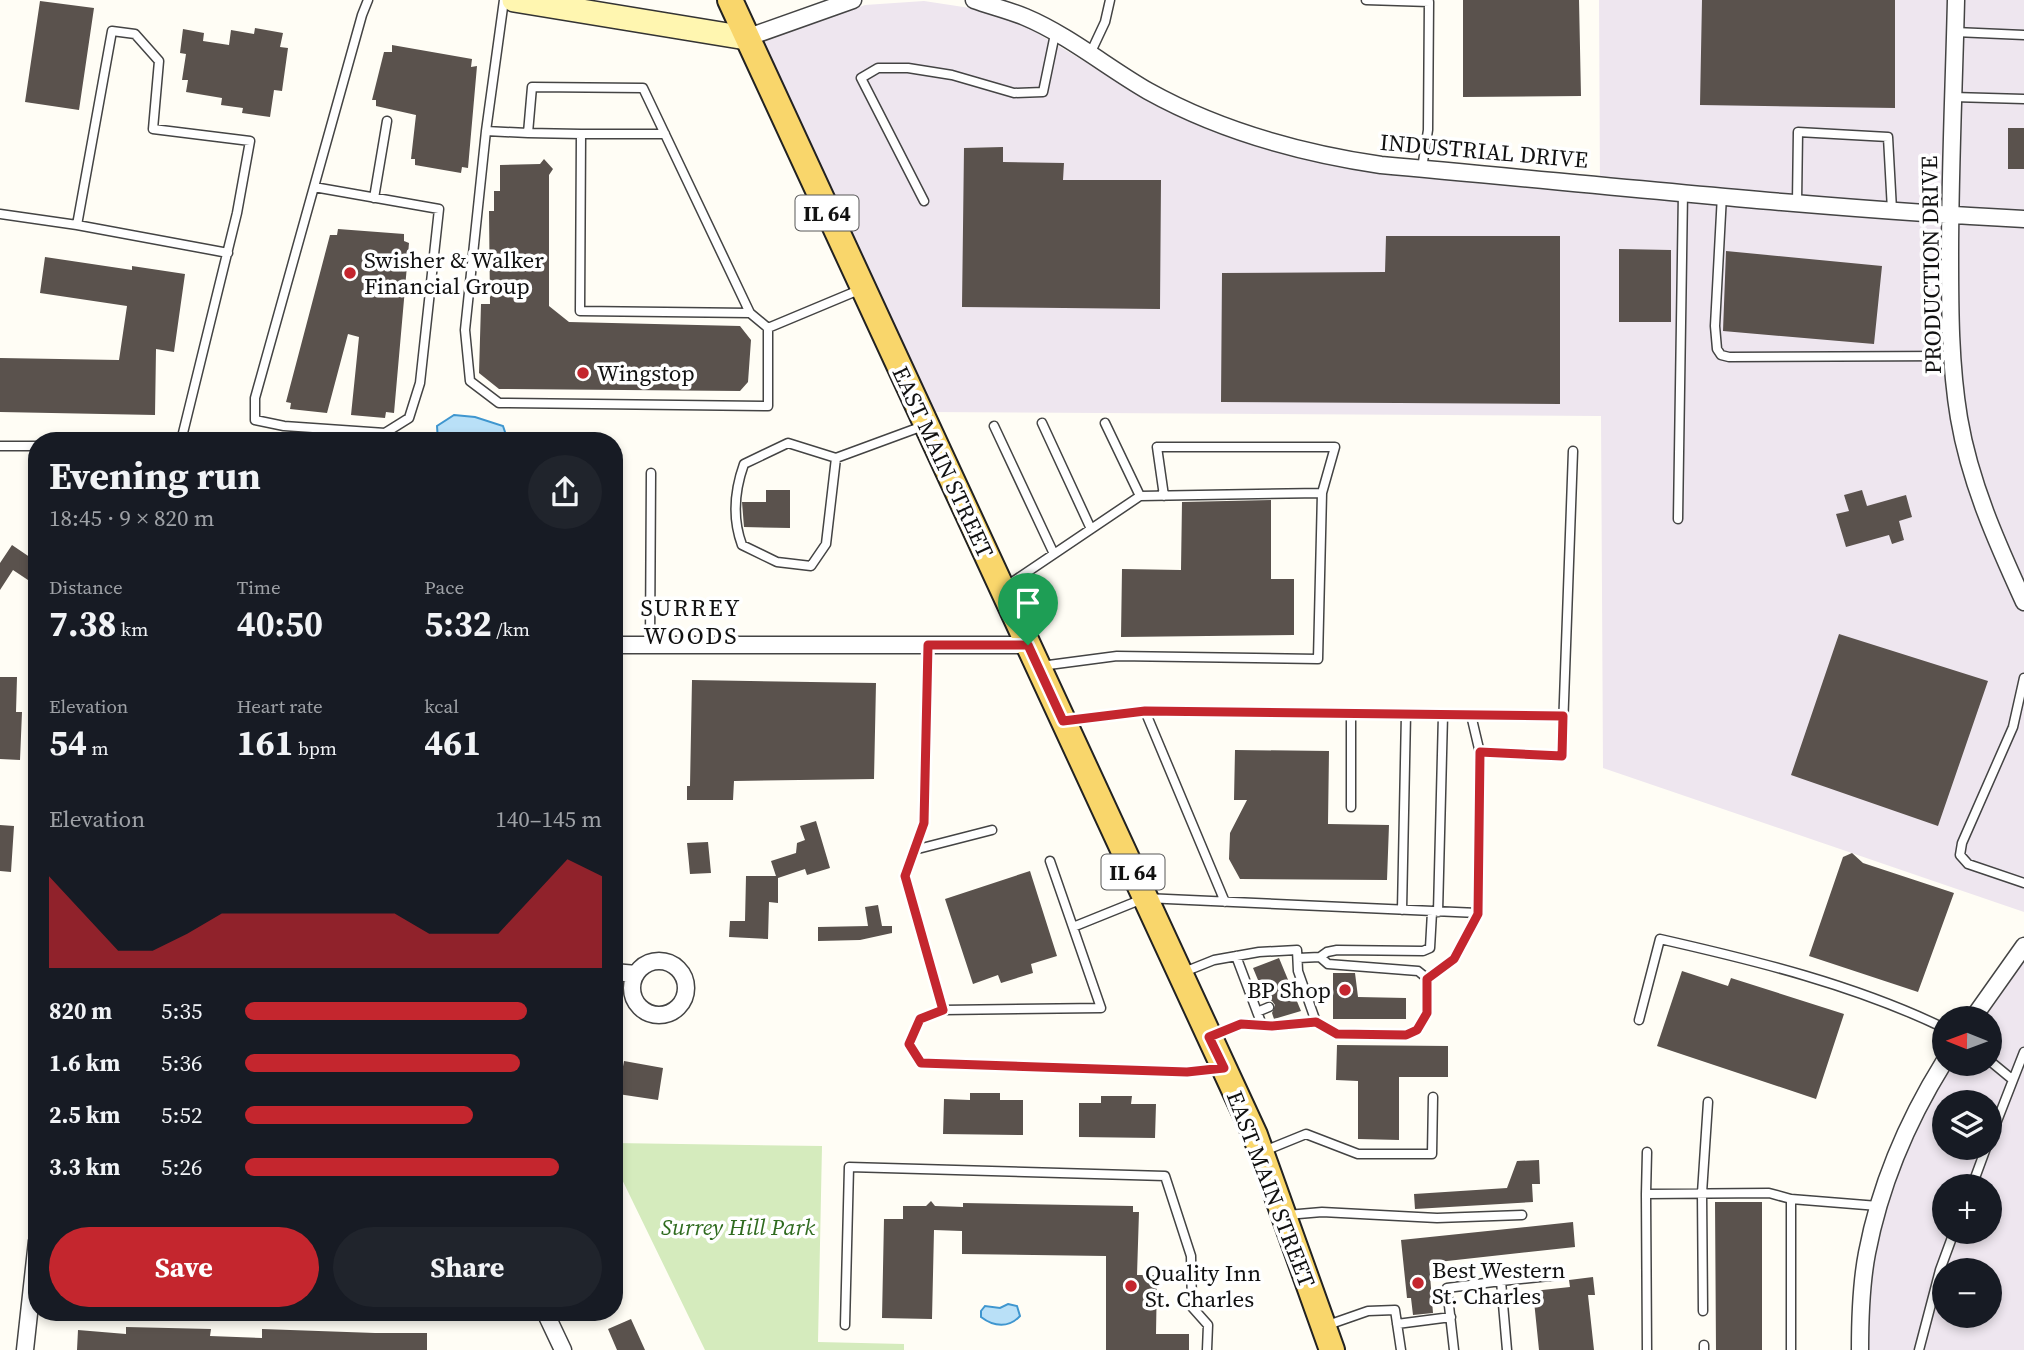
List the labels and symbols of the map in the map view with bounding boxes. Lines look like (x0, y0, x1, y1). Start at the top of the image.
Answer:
street label: INDUSTRIAL DRIVE (1379, 126, 1590, 176)
street label: PRODUCTION DRIVE (1913, 155, 1949, 374)
road number: IL 64 (796, 196, 858, 230)
place label: Swisher & Walker Financial Group (364, 244, 544, 302)
marker: Swisher & Walker Financial Group (342, 265, 358, 281)
place label: Wingstop (597, 357, 695, 389)
street label: EAST MAIN STREET (885, 361, 1002, 563)
marker: Wingstop (575, 365, 591, 381)
pin (998, 573, 1058, 645)
district label: SURREY WOODS (640, 591, 742, 652)
road number: IL 64 (1102, 854, 1164, 890)
place label: BP Shop (1247, 974, 1331, 1006)
marker: BP Shop (1337, 982, 1353, 998)
north arrow (1932, 1006, 2002, 1076)
street label: EAST MAIN STREET (1219, 1086, 1323, 1292)
park label: Surrey Hill Park (661, 1211, 815, 1243)
place label: Best Western St. Charles (1432, 1254, 1565, 1312)
place label: Quality Inn St. Charles (1145, 1257, 1261, 1315)
marker: Best Western St. Charles (1410, 1275, 1426, 1291)
marker: Quality Inn St. Charles (1123, 1278, 1139, 1294)

